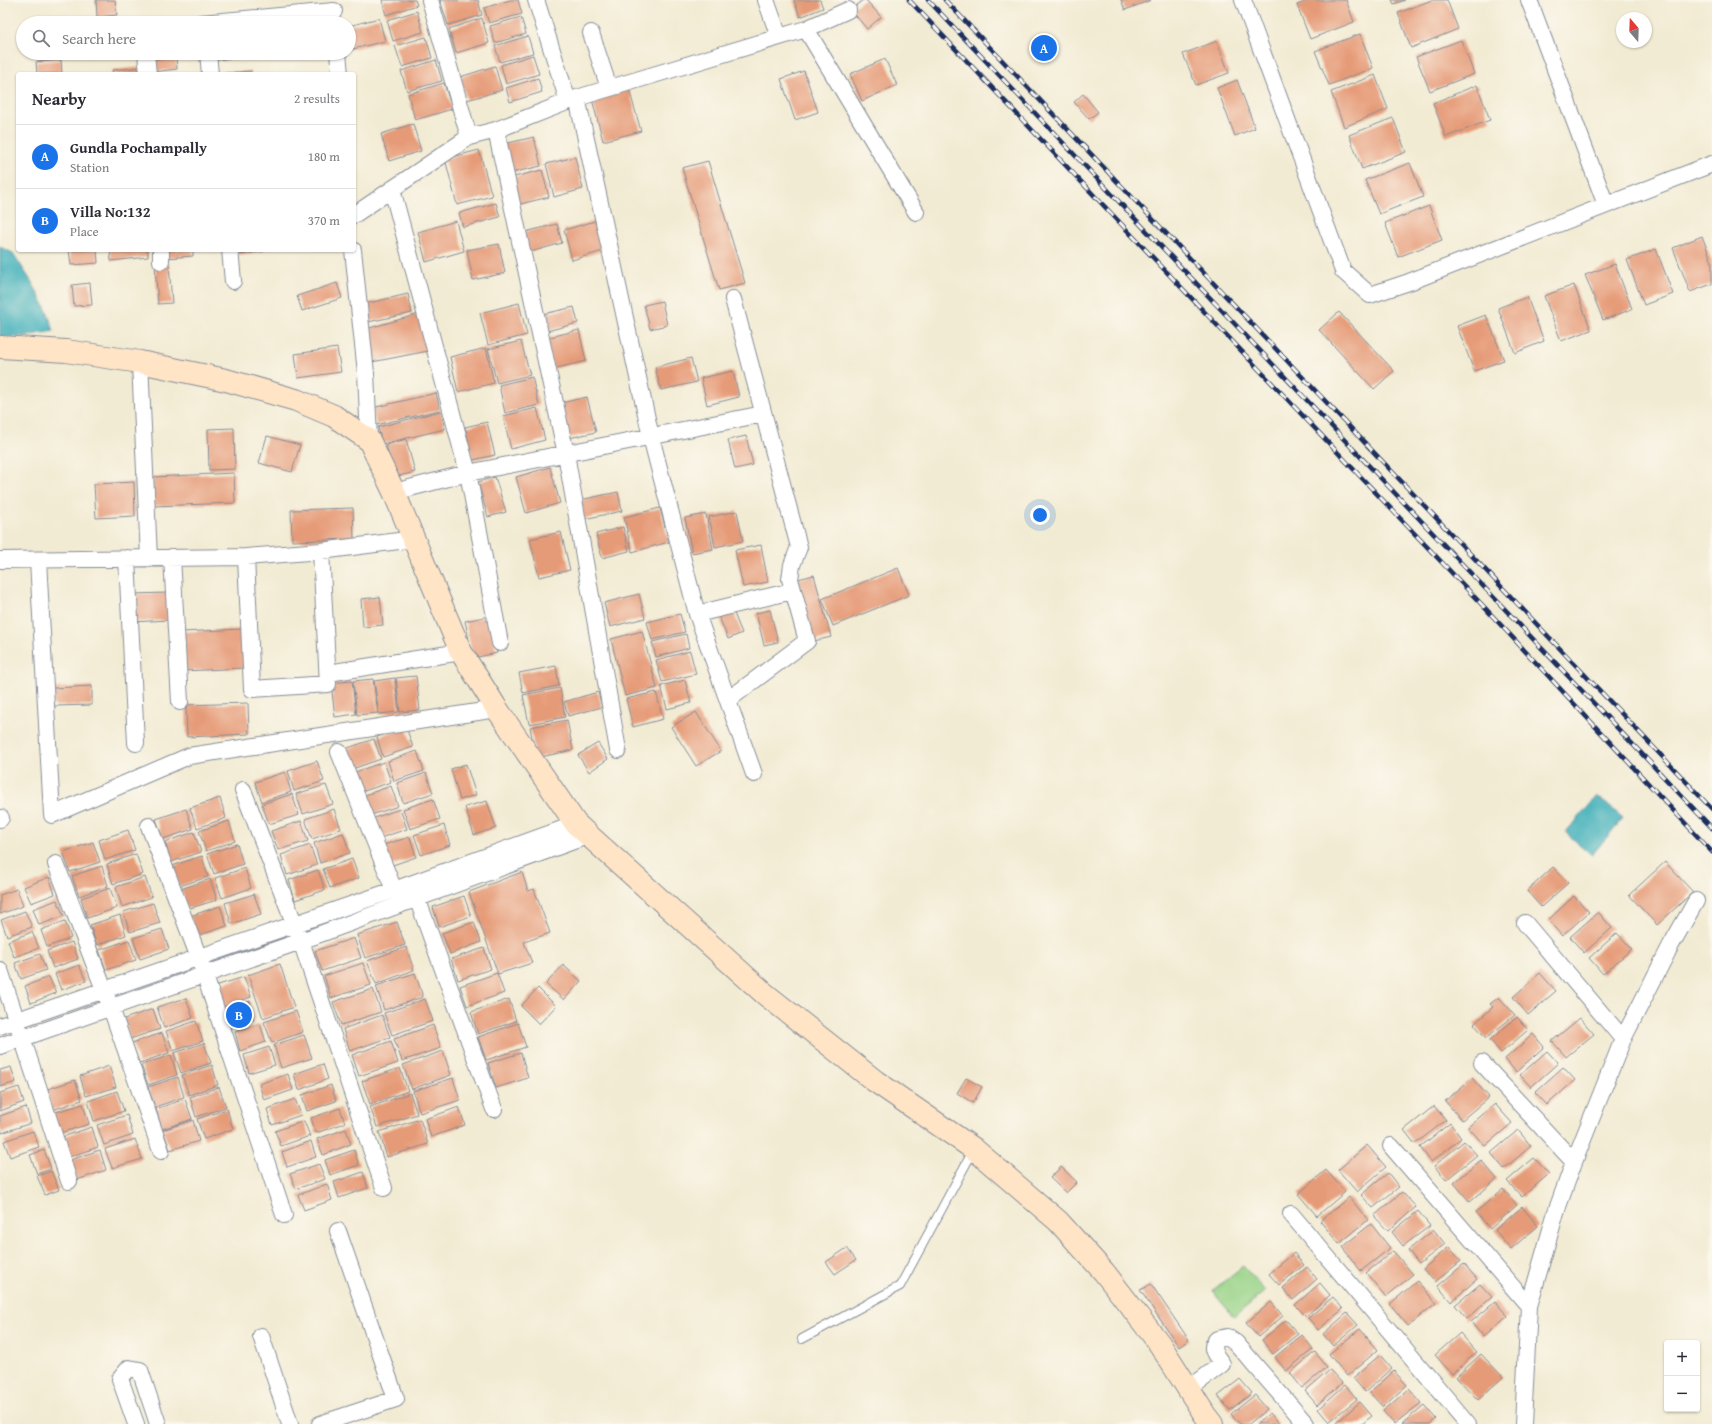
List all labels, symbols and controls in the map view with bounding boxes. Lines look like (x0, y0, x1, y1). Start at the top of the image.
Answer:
north arrow (1616, 12, 1652, 48)
search box (16, 16, 356, 60)
icon: search (30, 27, 52, 49)
text: Search here (62, 28, 136, 49)
pin: A (1031, 33, 1057, 63)
text: Nearby (32, 86, 86, 111)
text: 2 results (294, 89, 340, 108)
text: Gundla Pochampally (70, 137, 207, 158)
text: A (41, 147, 49, 166)
text: 180 m (308, 147, 340, 166)
text: Station (70, 158, 109, 177)
text: Villa No:132 (70, 201, 151, 222)
text: B (41, 211, 49, 230)
text: 370 m (308, 211, 340, 230)
text: Place (70, 222, 99, 241)
your location (1030, 505, 1050, 525)
pin: B (226, 1000, 252, 1030)
map controls (1664, 1340, 1700, 1412)
button: + (1664, 1340, 1700, 1376)
button: − (1664, 1376, 1700, 1412)

